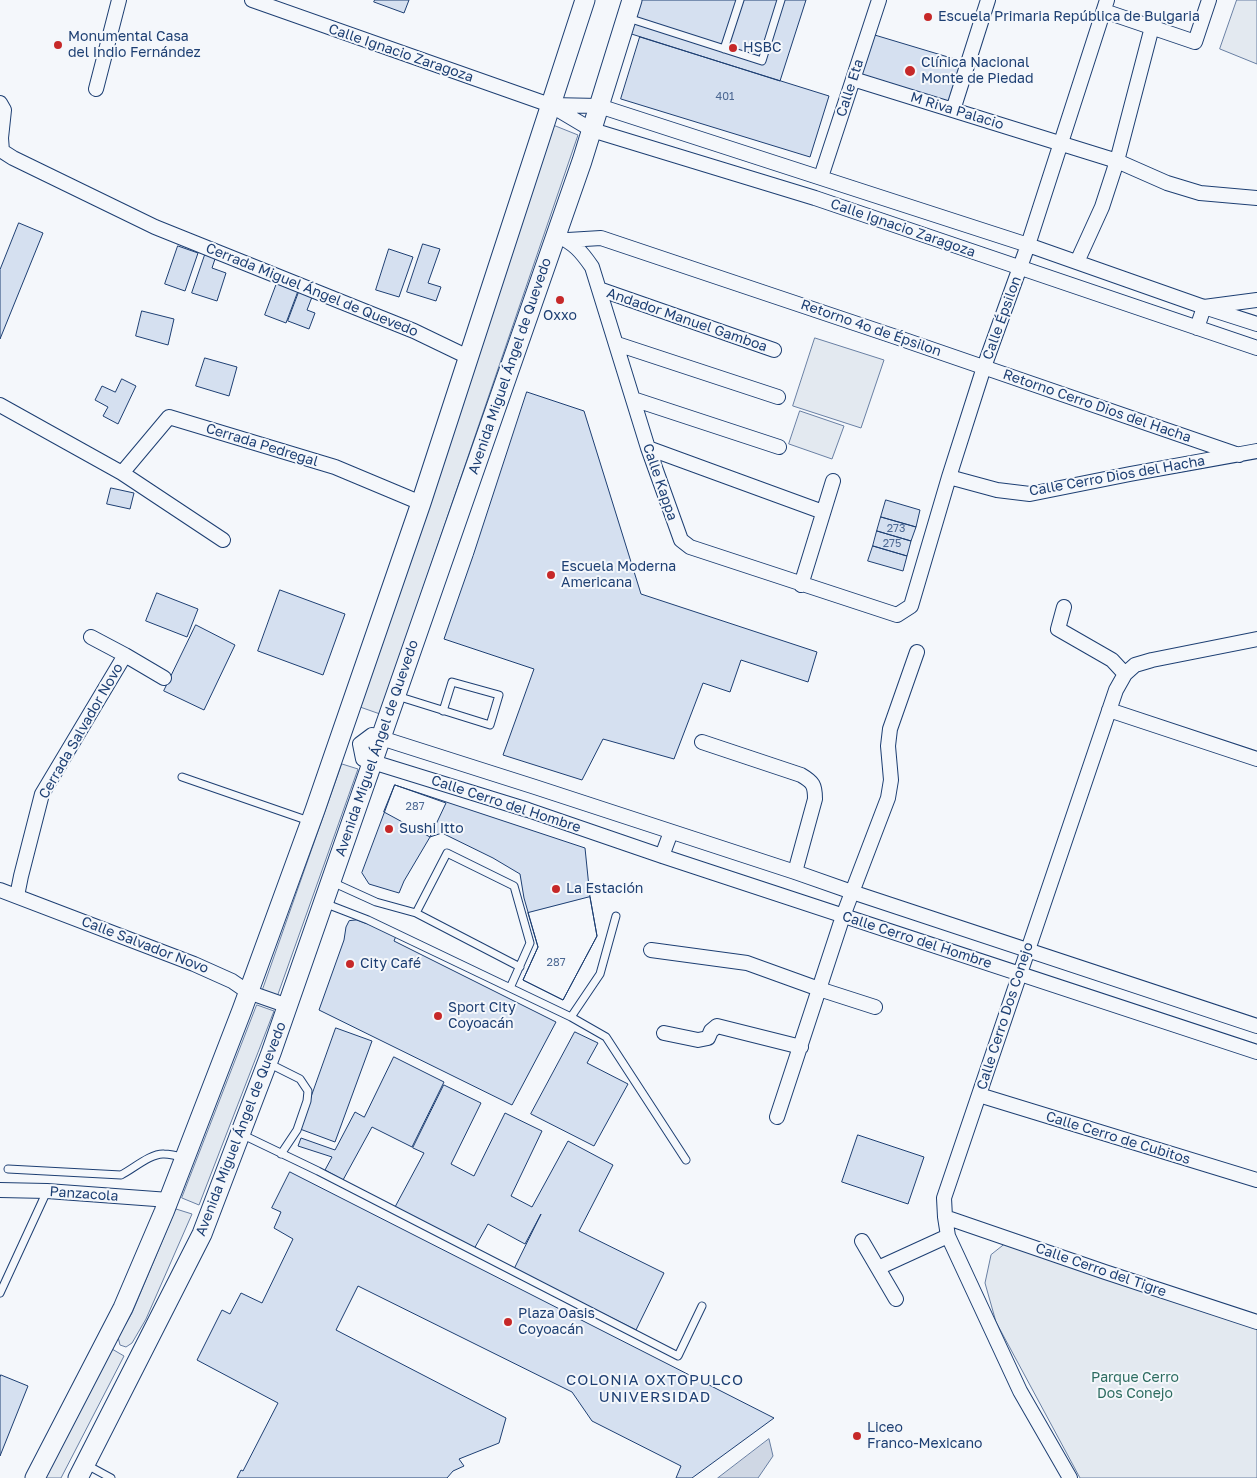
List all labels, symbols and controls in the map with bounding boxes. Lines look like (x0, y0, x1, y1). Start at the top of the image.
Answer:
place label: Escuela Primaria República de Bulgaria (938, 9, 1200, 25)
marker: Escuela Primaria República de Bulgaria (922, 11, 934, 23)
street label: Calle Ignacio Zaragoza (326, 20, 476, 86)
place label: Monumental Casa del Indio Fernández (68, 29, 201, 62)
marker: Monumental Casa del Indio Fernández (52, 39, 64, 51)
place label: HSBC (743, 40, 781, 56)
marker: HSBC (727, 42, 739, 54)
place label: Clínica Nacional Monte de Piedad (921, 55, 1034, 88)
street label: Calle Eta (833, 57, 867, 119)
marker: Clínica Nacional Monte de Piedad (903, 64, 917, 78)
street label: M Riva Palacio (908, 89, 1006, 133)
house number: 401 (716, 90, 734, 104)
street label: Calle Ignacio Zaragoza (828, 195, 978, 261)
street label: Cerrada Miguel Ángel de Quevedo (203, 240, 421, 340)
street label: Avenida Miguel Ángel de Quevedo (465, 256, 555, 476)
street label: Calle Épsilon (979, 274, 1025, 362)
street label: Andador Manuel Gamboa (605, 285, 769, 355)
marker: Oxxo (554, 294, 566, 306)
street label: Retorno 4o de Épsilon (798, 296, 944, 360)
place label: Oxxo (543, 308, 577, 324)
street label: Retorno Cerro Dios del Hacha (1001, 366, 1193, 446)
street label: Cerrada Pedregal (204, 420, 320, 470)
street label: Calle Kappa (639, 441, 681, 523)
street label: Calle Cerro Dios del Hacha (1028, 452, 1206, 500)
house number: 273 (887, 522, 905, 536)
house number: 275 (883, 537, 901, 551)
place label: Escuela Moderna Americana (561, 559, 676, 592)
marker: Escuela Moderna Americana (545, 569, 557, 581)
street label: Avenida Miguel Ángel de Quevedo (332, 638, 422, 858)
street label: Cerrada Salvador Novo (35, 660, 127, 802)
street label: Calle Cerro del Hombre (429, 772, 583, 836)
house number: 287 (406, 800, 424, 814)
place label: Sushi Itto (399, 821, 464, 837)
marker: Sushi Itto (383, 823, 395, 835)
place label: La Estación (566, 881, 643, 897)
marker: La Estación (550, 883, 562, 895)
street label: Calle Cerro del Hombre (840, 908, 994, 972)
street label: Calle Salvador Novo (79, 913, 211, 977)
street label: Calle Cerro Dos Conejo (973, 940, 1037, 1092)
place label: City Café (360, 956, 421, 972)
house number: 287 (547, 956, 565, 970)
marker: City Café (344, 958, 356, 970)
place label: Sport City Coyoacán (448, 1000, 516, 1032)
marker: Sport City Coyoacán (432, 1010, 444, 1022)
street label: Avenida Miguel Ángel de Quevedo (192, 1020, 290, 1238)
street label: Calle Cerro de Cubitos (1044, 1108, 1192, 1168)
street label: Panzacola (49, 1183, 119, 1205)
street label: Calle Cerro del Tigre (1033, 1240, 1169, 1300)
place label: Plaza Oasis Coyoacán (518, 1306, 595, 1338)
marker: Plaza Oasis Coyoacán (502, 1316, 514, 1328)
park label: Parque Cerro Dos Conejo (1091, 1370, 1179, 1402)
district label: COLONIA OXTOPULCO UNIVERSIDAD (564, 1371, 746, 1406)
place label: Liceo Franco-Mexicano (867, 1420, 982, 1452)
marker: Liceo Franco-Mexicano (851, 1430, 863, 1442)

